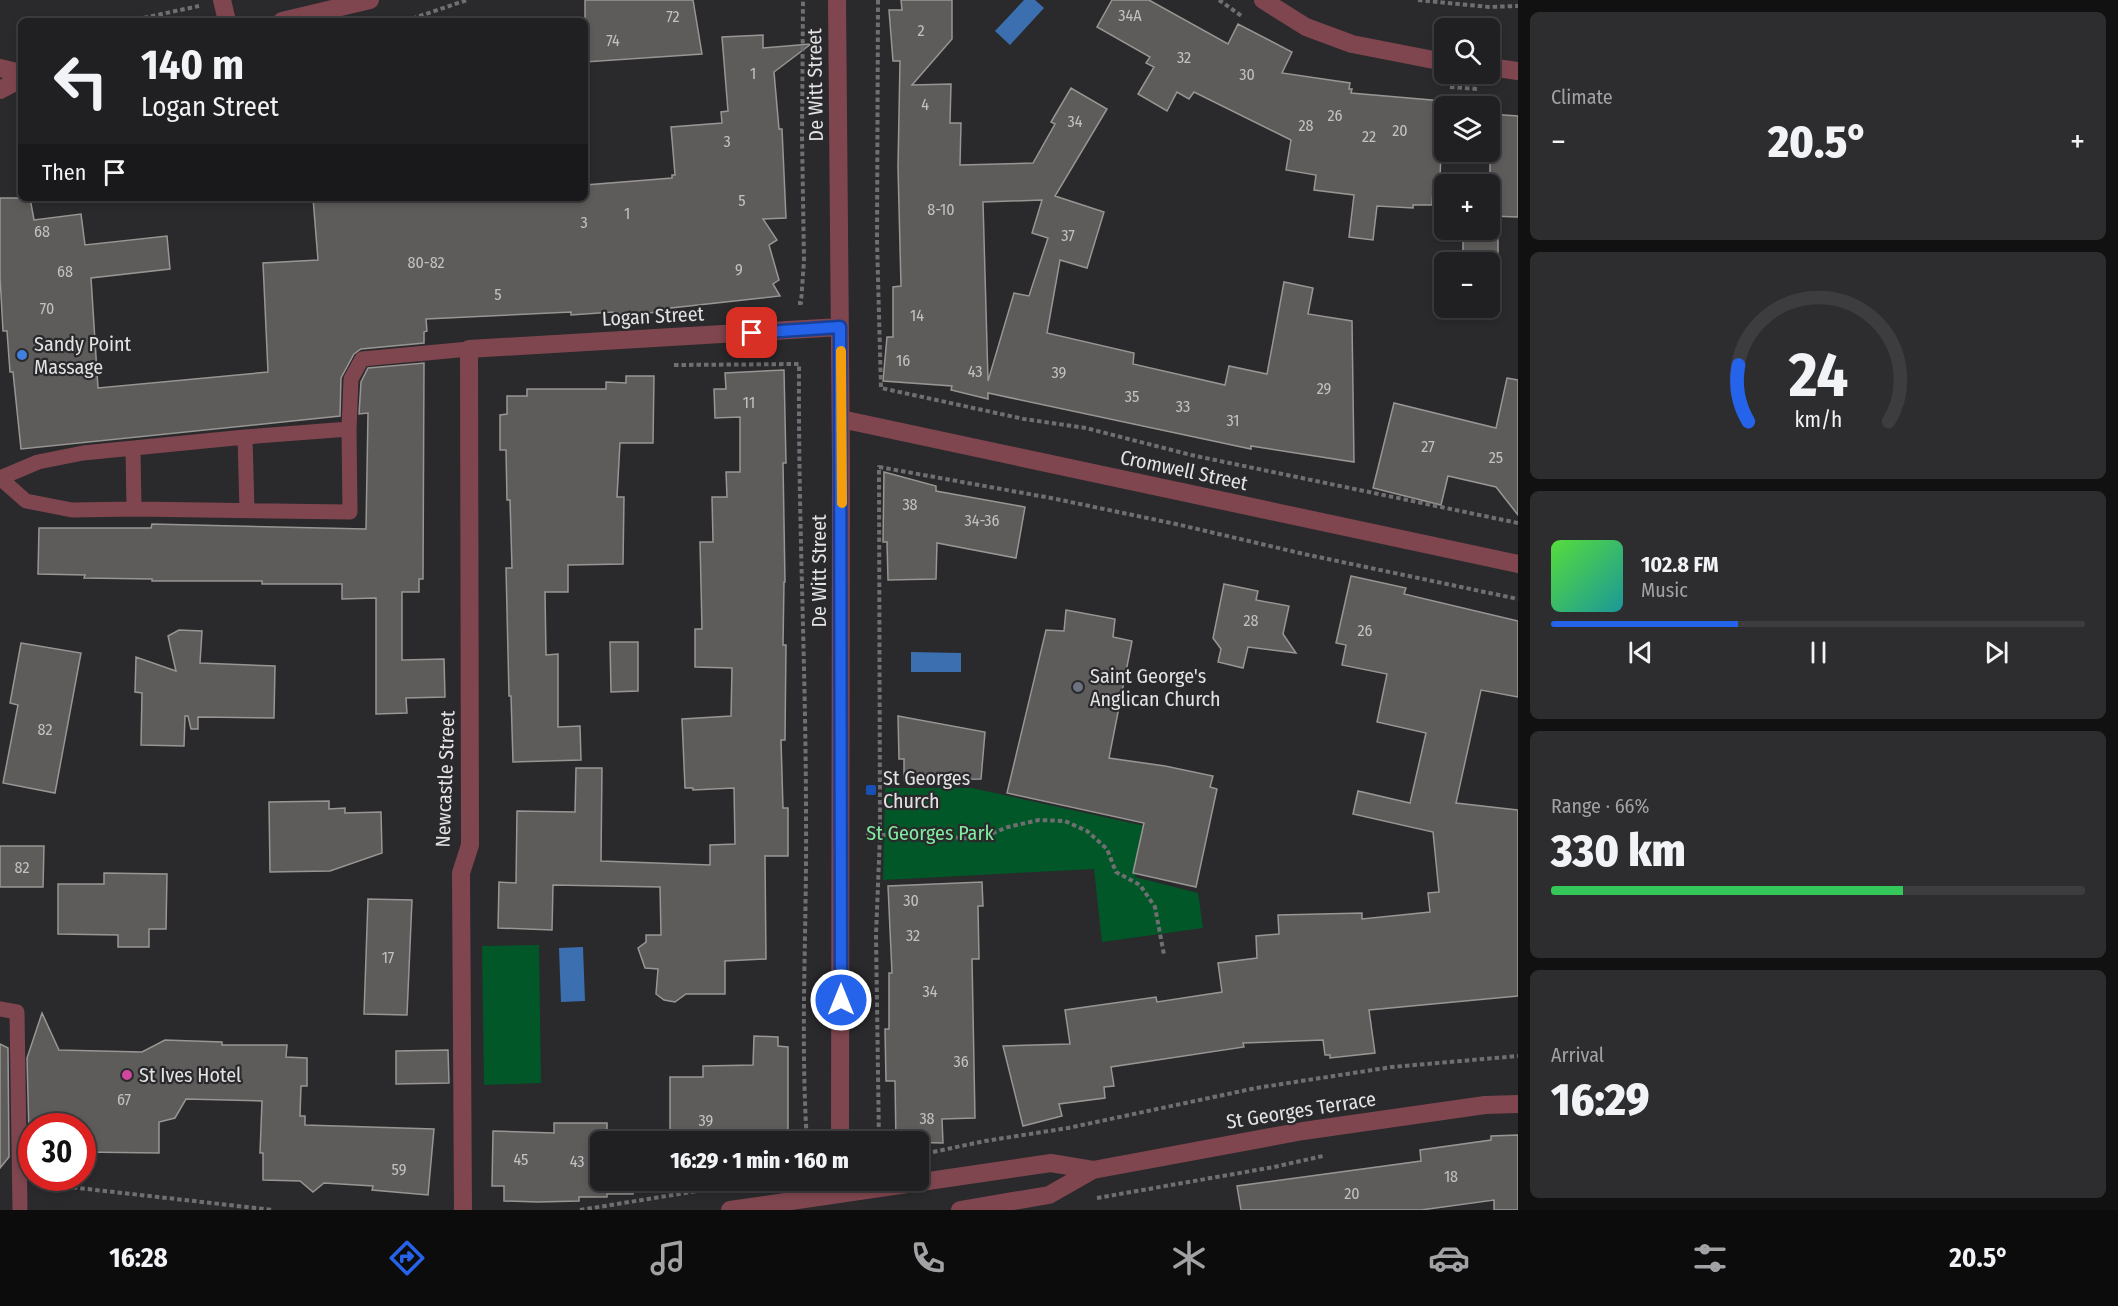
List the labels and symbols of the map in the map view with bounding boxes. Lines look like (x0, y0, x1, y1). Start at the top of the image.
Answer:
house number: 34A (1118, 6, 1142, 25)
house number: 72 (666, 7, 680, 26)
house number: 2 (917, 21, 925, 40)
street label: De Witt Street (802, 28, 828, 142)
house number: 74 (606, 31, 620, 50)
house number: 32 (1177, 48, 1191, 67)
house number: 1 (750, 64, 756, 83)
house number: 30 (1239, 65, 1255, 84)
house number: 4 (921, 95, 929, 114)
house number: 26 (1328, 106, 1343, 125)
house number: 34 (1068, 112, 1083, 131)
house number: 28 (1298, 116, 1314, 135)
house number: 20 (1392, 121, 1408, 140)
house number: 22 (1362, 127, 1376, 146)
house number: 3 (723, 132, 731, 151)
house number: 5 (738, 191, 746, 210)
house number: 8-10 (927, 200, 955, 219)
house number: 1 (624, 204, 630, 223)
house number: 3 (580, 213, 588, 232)
house number: 68 (34, 222, 50, 241)
house number: 37 (1061, 226, 1075, 245)
house number: 80-82 (407, 253, 445, 272)
house number: 9 (735, 260, 743, 279)
house number: 68 (57, 262, 73, 281)
house number: 5 (494, 285, 502, 304)
house number: 70 (40, 299, 54, 318)
street label: Logan Street (601, 301, 705, 331)
house number: 14 (910, 306, 924, 325)
pin (726, 307, 777, 358)
place label: Sandy Point Massage (34, 332, 132, 379)
marker: Sandy Point Massage (15, 348, 29, 362)
house number: 16 (896, 351, 910, 370)
house number: 43 (968, 362, 982, 381)
house number: 39 (1052, 363, 1067, 382)
house number: 29 (1317, 379, 1332, 398)
house number: 35 (1125, 387, 1139, 406)
house number: 11 (743, 393, 755, 412)
house number: 33 (1176, 397, 1190, 416)
house number: 31 (1226, 411, 1240, 430)
house number: 27 (1421, 437, 1435, 456)
street label: Cromwell Street (1118, 445, 1250, 495)
house number: 25 (1489, 448, 1503, 467)
house number: 38 (902, 495, 918, 514)
house number: 34-36 (965, 511, 1000, 530)
street label: De Witt Street (807, 514, 831, 628)
house number: 28 (1243, 611, 1259, 630)
house number: 26 (1358, 621, 1373, 640)
place label: Saint George's Anglican Church (1090, 664, 1221, 711)
marker: Saint George's Anglican Church (1071, 680, 1085, 694)
street label: Newcastle Street (431, 710, 459, 848)
house number: 82 (38, 720, 52, 739)
place label: St Georges Church (883, 766, 970, 813)
marker: St Georges Church (864, 783, 878, 797)
park label: St Georges Park (866, 821, 994, 845)
house number: 82 (15, 858, 29, 877)
house number: 30 (903, 891, 919, 910)
house number: 32 (906, 926, 920, 945)
house number: 17 (382, 948, 395, 967)
position arrow (809, 968, 873, 1032)
house number: 34 (923, 982, 938, 1001)
house number: 36 (953, 1052, 969, 1071)
place label: St Ives Hotel (139, 1063, 241, 1087)
marker: St Ives Hotel (120, 1068, 134, 1082)
street label: St Georges Terrace (1224, 1086, 1378, 1134)
house number: 67 (117, 1090, 132, 1109)
house number: 38 (919, 1109, 935, 1128)
house number: 39 (699, 1111, 714, 1130)
speed limit sign: 30 (18, 1113, 96, 1191)
house number: 45 (514, 1150, 528, 1169)
house number: 43 (570, 1152, 584, 1171)
house number: 59 (392, 1160, 407, 1179)
house number: 18 (1444, 1167, 1458, 1186)
house number: 20 (1344, 1184, 1360, 1203)

